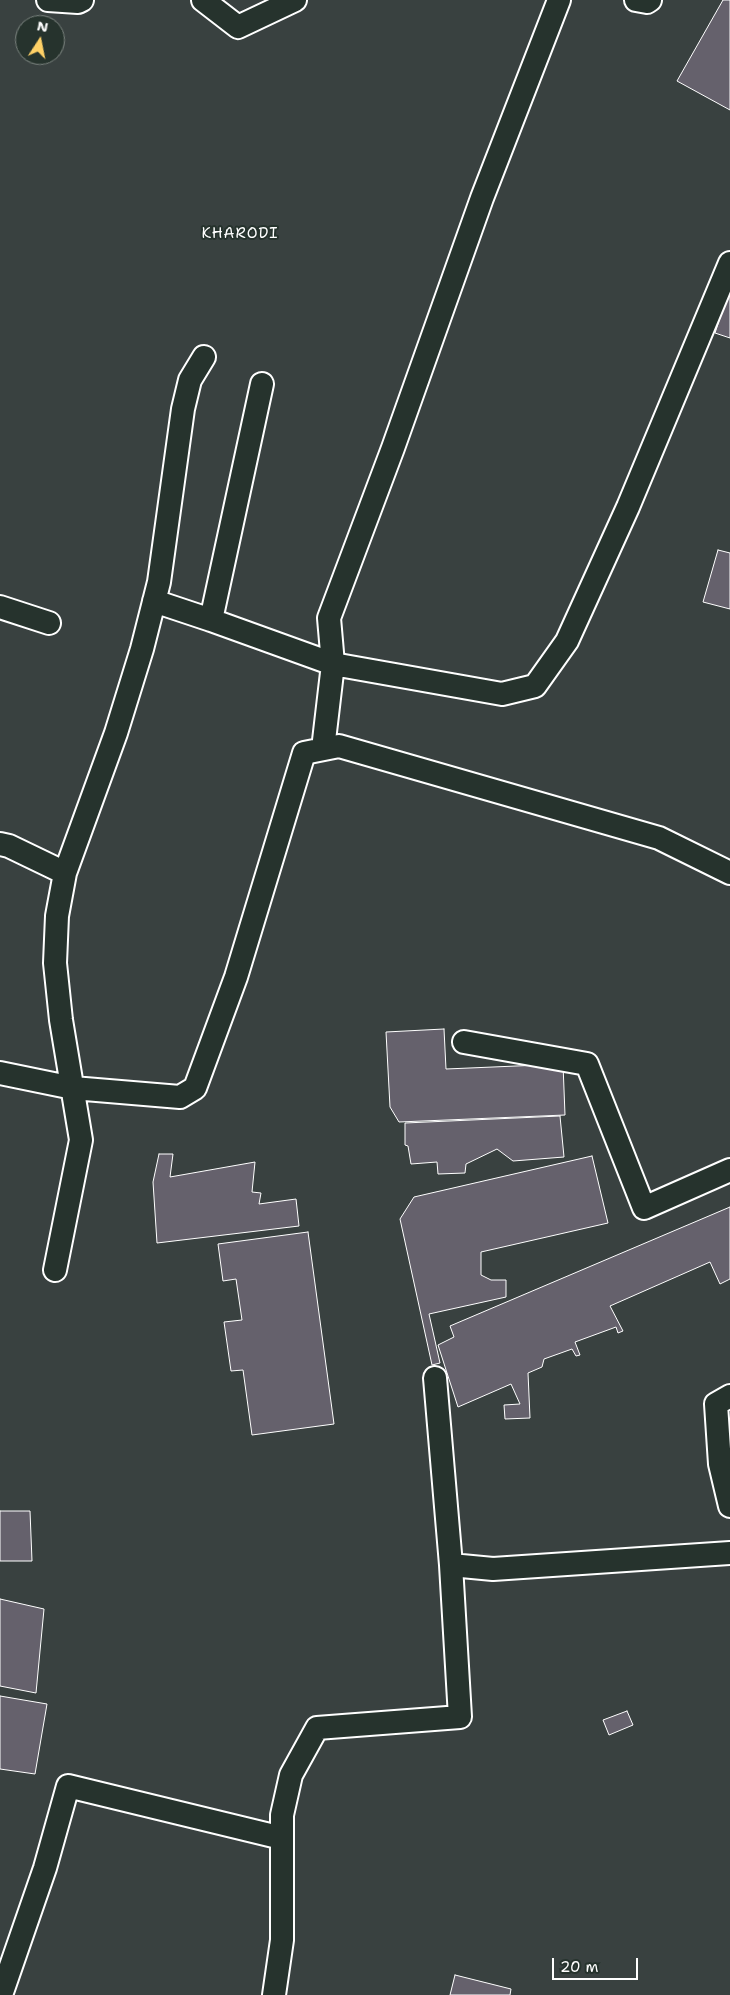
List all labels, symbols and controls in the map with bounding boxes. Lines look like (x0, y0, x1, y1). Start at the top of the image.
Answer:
north arrow (15, 15, 65, 65)
text: N (36, 16, 50, 36)
district label: KHARODI (201, 225, 279, 243)
scale bar (555, 1948, 641, 1980)
text: 20 m (560, 1957, 599, 1977)

